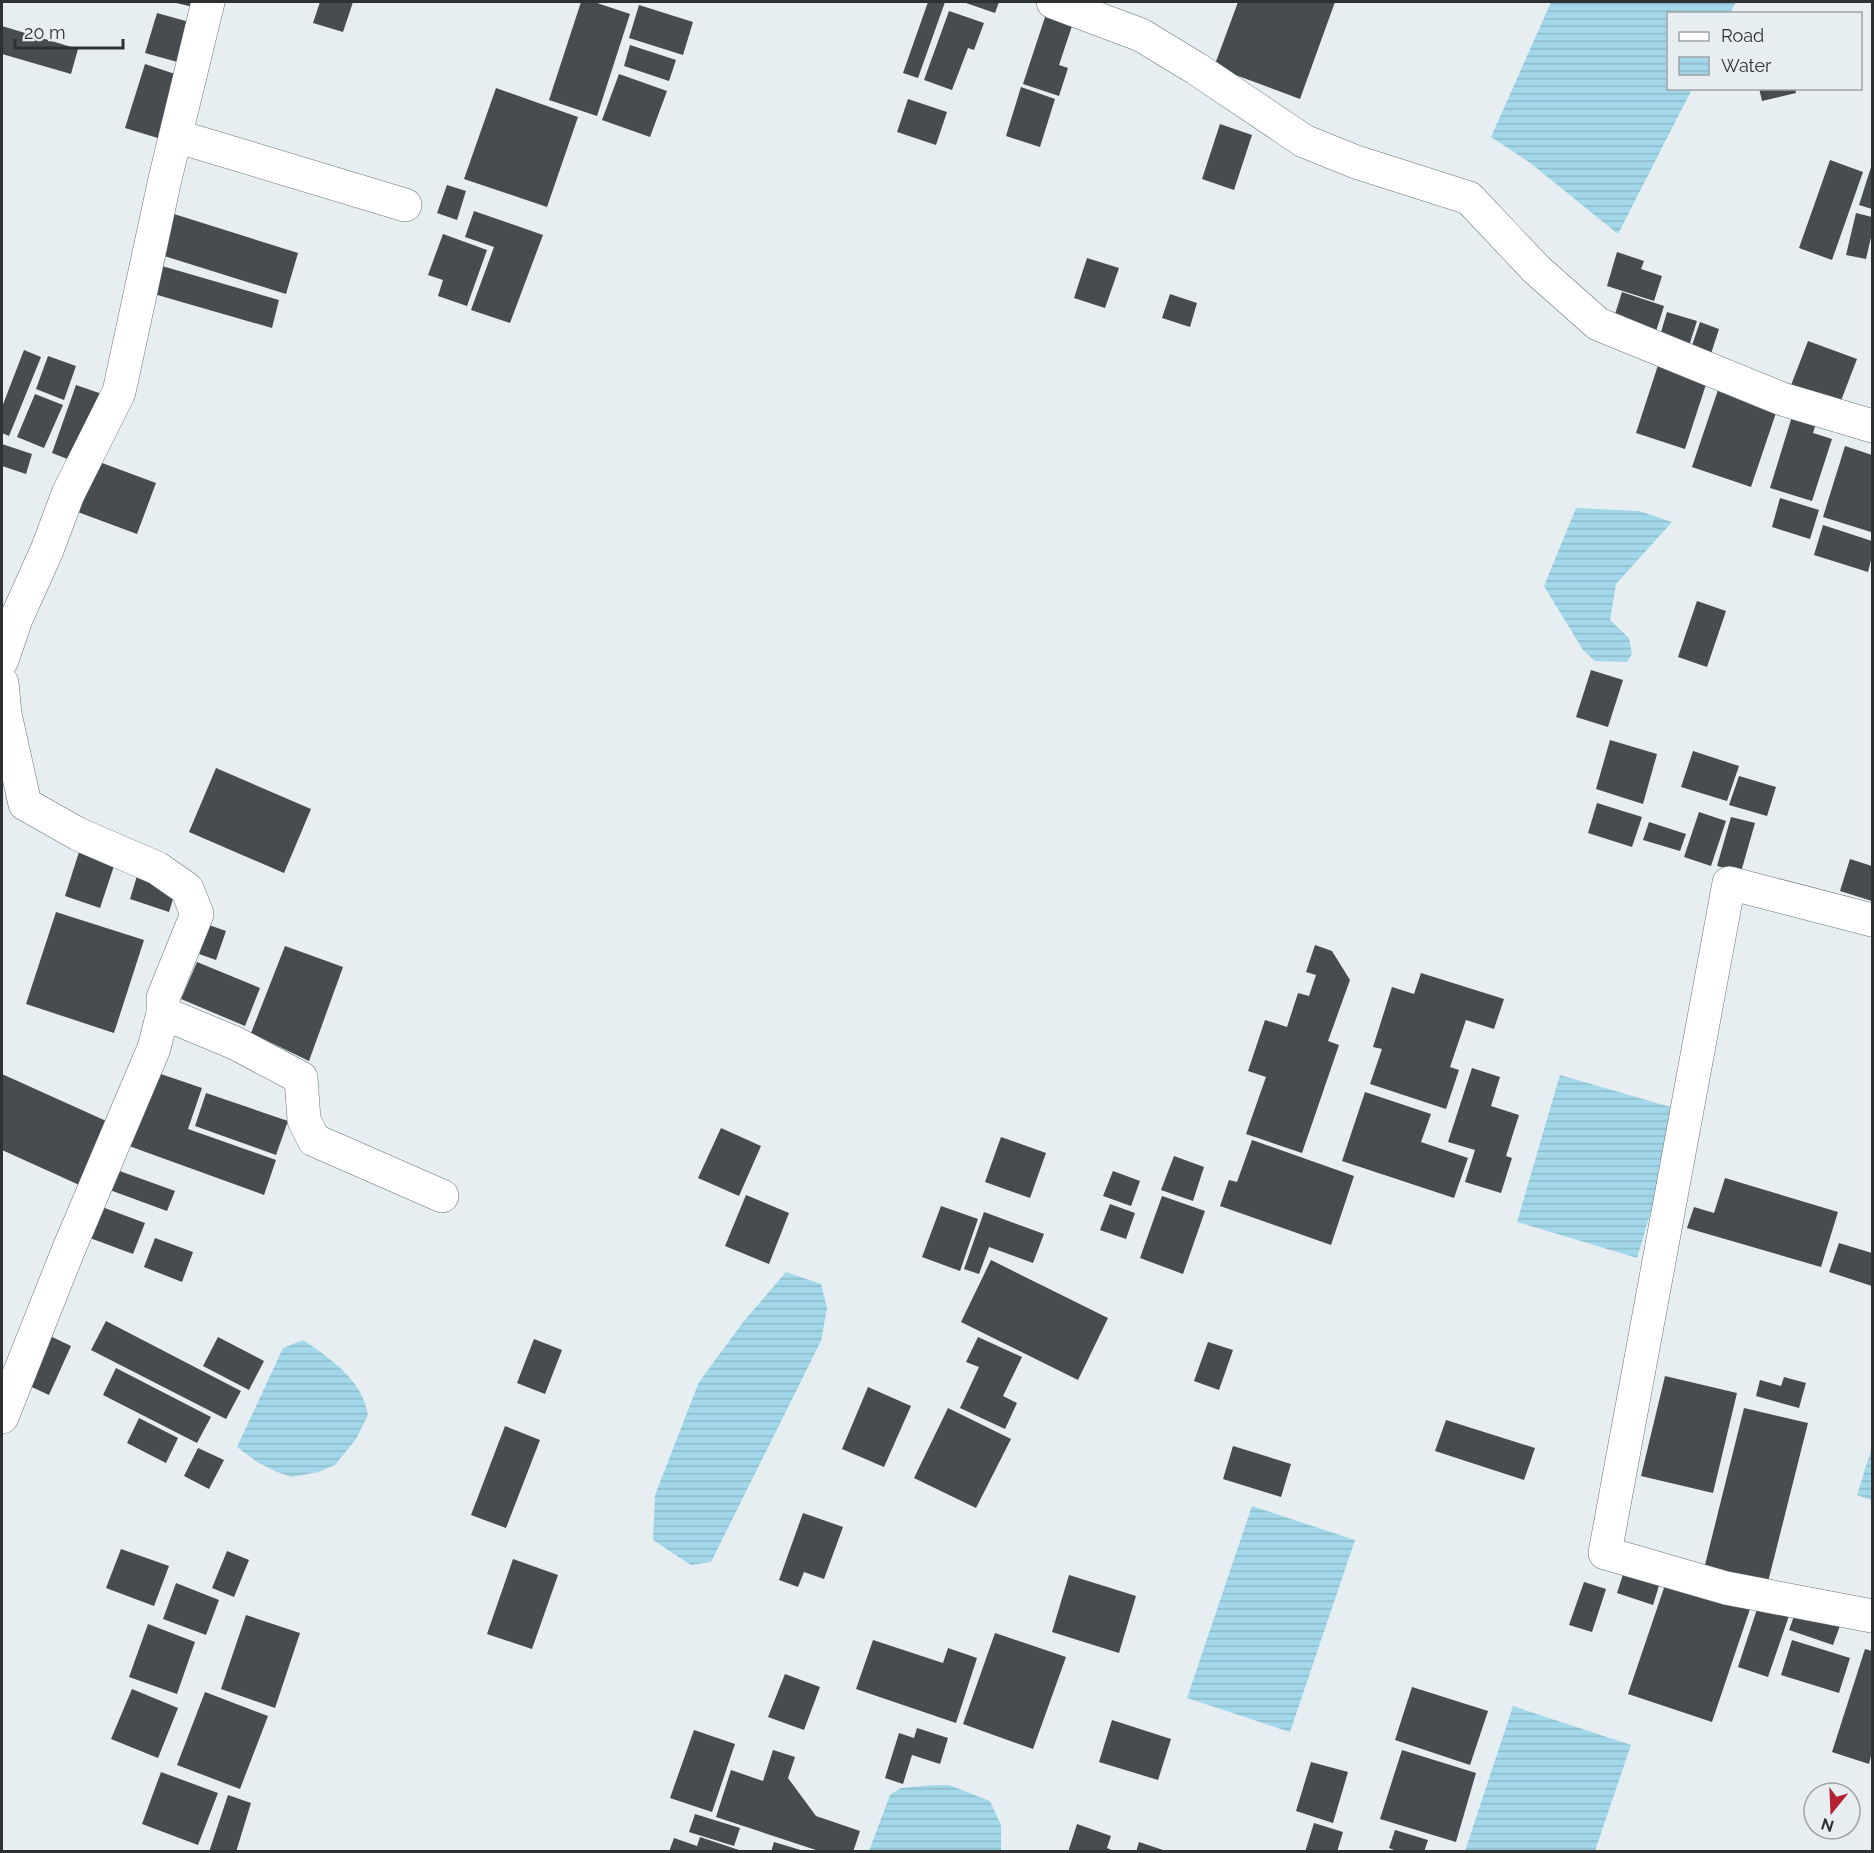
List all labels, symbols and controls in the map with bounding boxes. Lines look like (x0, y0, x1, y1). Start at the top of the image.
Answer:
scale bar (15, 12, 123, 50)
legend (1667, 12, 1862, 90)
text: 20 m (24, 22, 66, 43)
text: Road (1721, 25, 1764, 46)
text: Water (1721, 55, 1772, 76)
north arrow (1802, 1781, 1862, 1841)
text: N (1819, 1814, 1836, 1836)

